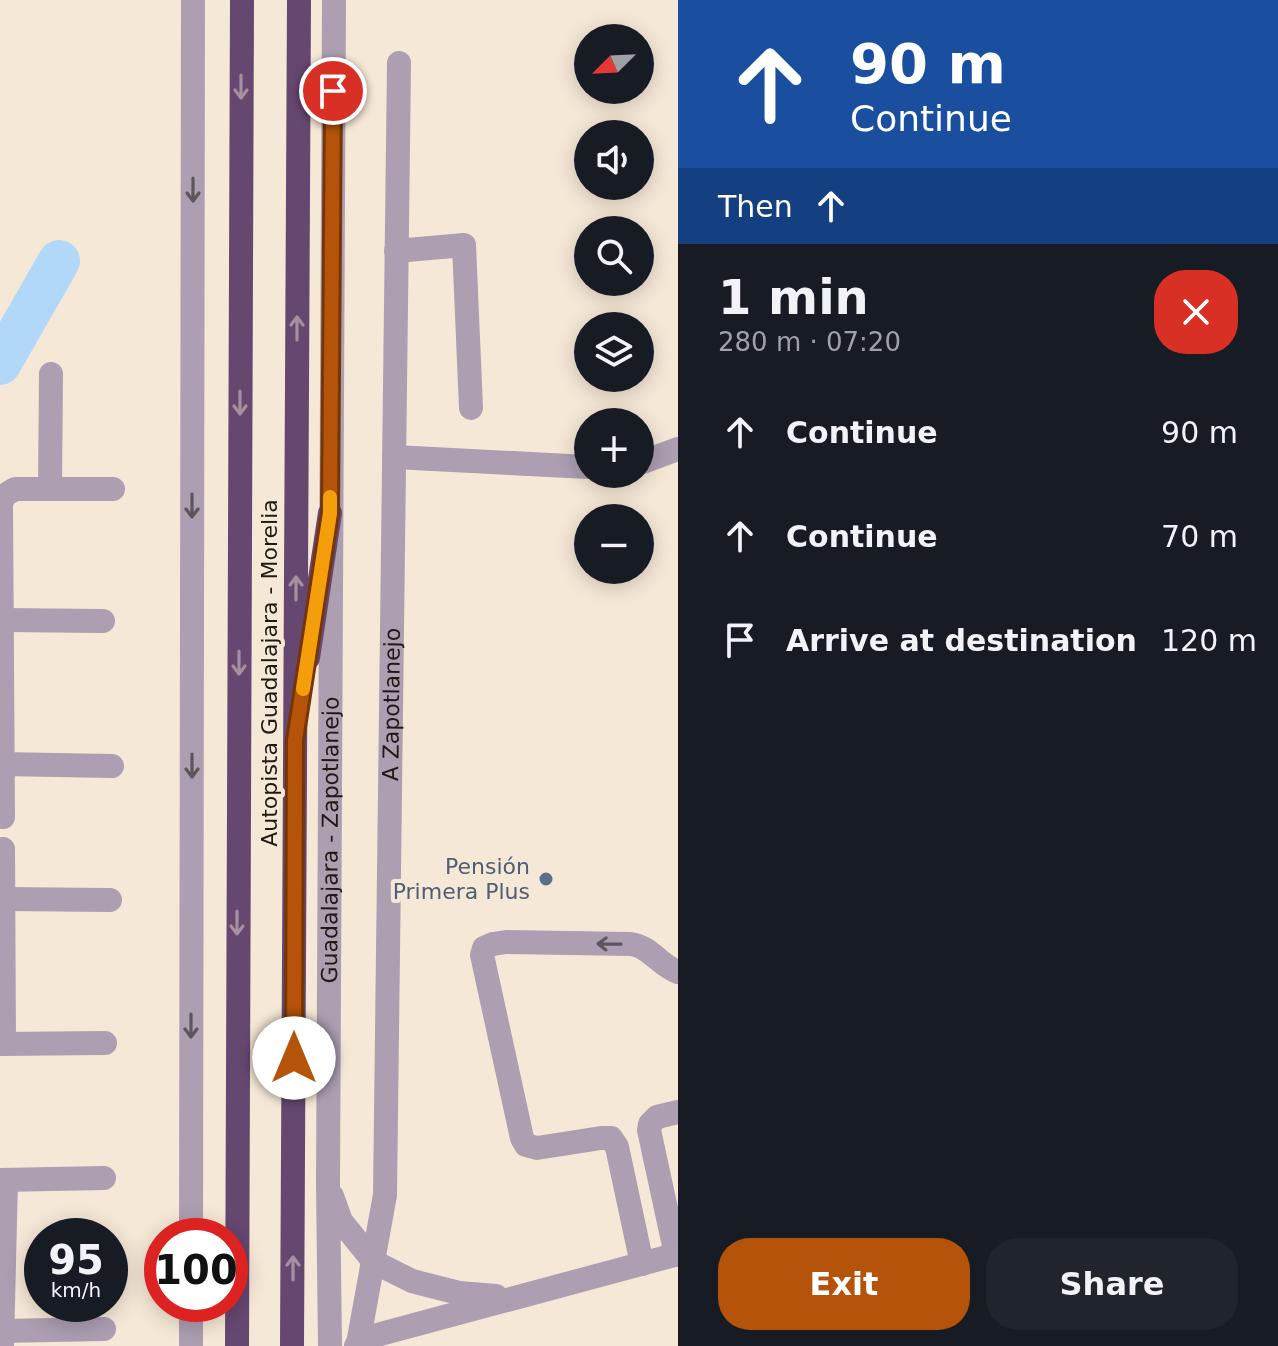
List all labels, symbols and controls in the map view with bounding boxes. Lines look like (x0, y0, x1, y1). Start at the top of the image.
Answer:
north arrow (574, 24, 654, 104)
map controls (574, 24, 654, 584)
text: 90 m (850, 31, 1006, 96)
icon: ahead (718, 32, 822, 136)
pin (299, 57, 367, 125)
icon: arrive (311, 69, 355, 113)
one-way arrow (233, 73, 249, 100)
text: Continue (850, 98, 1012, 139)
button: sound (574, 120, 654, 200)
one-way arrow (185, 176, 201, 203)
icon: ahead (809, 184, 853, 228)
text: Then (718, 189, 793, 224)
button: search (574, 216, 654, 296)
text: 1 min (718, 269, 869, 325)
button: close (1154, 270, 1238, 354)
button: layers (574, 312, 654, 392)
one-way arrow (289, 315, 305, 342)
text: 280 m · 07:20 (718, 327, 901, 357)
one-way arrow (232, 389, 248, 416)
button: + (574, 408, 654, 488)
icon: ahead (718, 410, 762, 454)
text: Continue (786, 415, 938, 450)
text: 90 m (1161, 415, 1238, 450)
one-way arrow (184, 492, 200, 519)
street label: Autopista Guadalajara - Morelia (257, 499, 282, 847)
button: − (574, 504, 654, 584)
icon: ahead (718, 514, 762, 558)
text: Continue (786, 519, 938, 554)
text: 70 m (1161, 519, 1238, 554)
one-way arrow (288, 575, 304, 602)
icon: arrive (718, 618, 762, 662)
text: Arrive at destination (786, 623, 1137, 658)
text: 120 m (1161, 623, 1257, 658)
street label: A Zapotlanejo (378, 628, 405, 781)
one-way arrow (231, 649, 246, 676)
street label: Guadalajara - Zapotlanejo (317, 696, 343, 984)
one-way arrow (184, 752, 199, 779)
place label: Pensión Primera Plus (393, 854, 530, 904)
marker: Pensión Primera Plus (537, 870, 555, 888)
one-way arrow (229, 909, 245, 936)
one-way arrow (596, 936, 623, 951)
one-way arrow (183, 1012, 199, 1039)
position arrow (252, 1016, 336, 1100)
speed limit sign: 100 (144, 1218, 248, 1322)
text: 95 (48, 1237, 104, 1283)
button: Exit (718, 1238, 970, 1330)
button: Share (986, 1238, 1238, 1330)
one-way arrow (285, 1255, 300, 1282)
text: km/h (51, 1278, 101, 1302)

